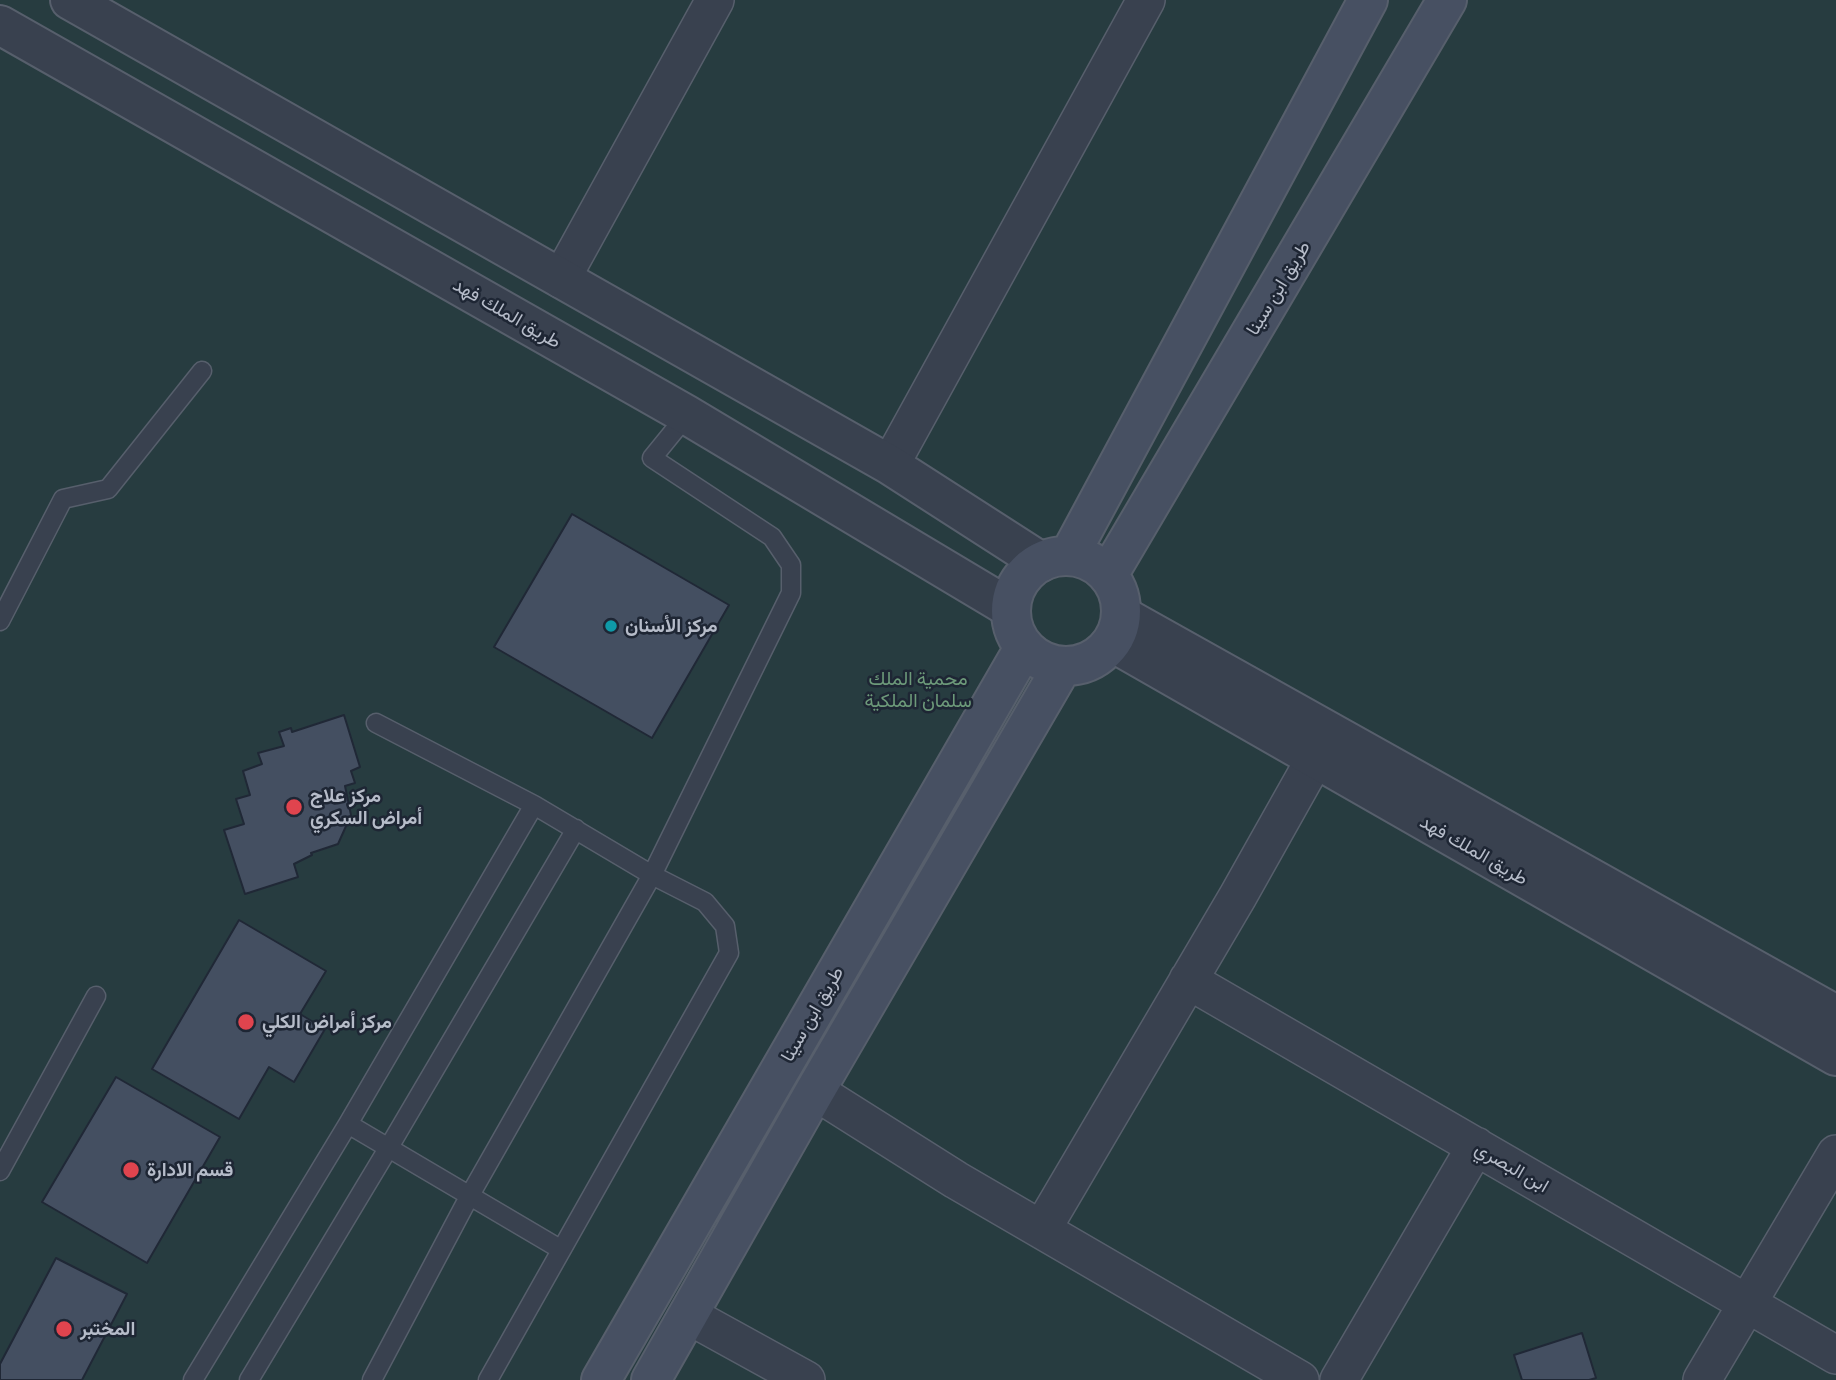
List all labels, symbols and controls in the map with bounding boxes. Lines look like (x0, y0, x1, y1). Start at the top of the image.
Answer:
street label: طريق ابن سينا (1241, 237, 1315, 339)
street label: طريق الملك فهد (449, 273, 565, 353)
place label: مركز الأسنان (625, 615, 718, 637)
marker: مركز الأسنان (603, 618, 619, 634)
park label: محمية الملك سلمان الملكية (864, 668, 972, 712)
place label: مركز علاج أمراض السكري (310, 785, 422, 829)
marker: مركز علاج أمراض السكري (284, 797, 304, 817)
street label: طريق الملك فهد (1416, 810, 1532, 890)
street label: طريق ابن سينا (776, 963, 848, 1065)
place label: مركز أمراض الكلي (262, 1011, 392, 1033)
marker: مركز أمراض الكلي (236, 1012, 256, 1032)
street label: ابن البصري (1471, 1137, 1553, 1197)
place label: قسم الادارة (147, 1159, 233, 1181)
marker: قسم الادارة (121, 1160, 141, 1180)
place label: المختبر (80, 1318, 135, 1340)
marker: المختبر (54, 1319, 74, 1339)

